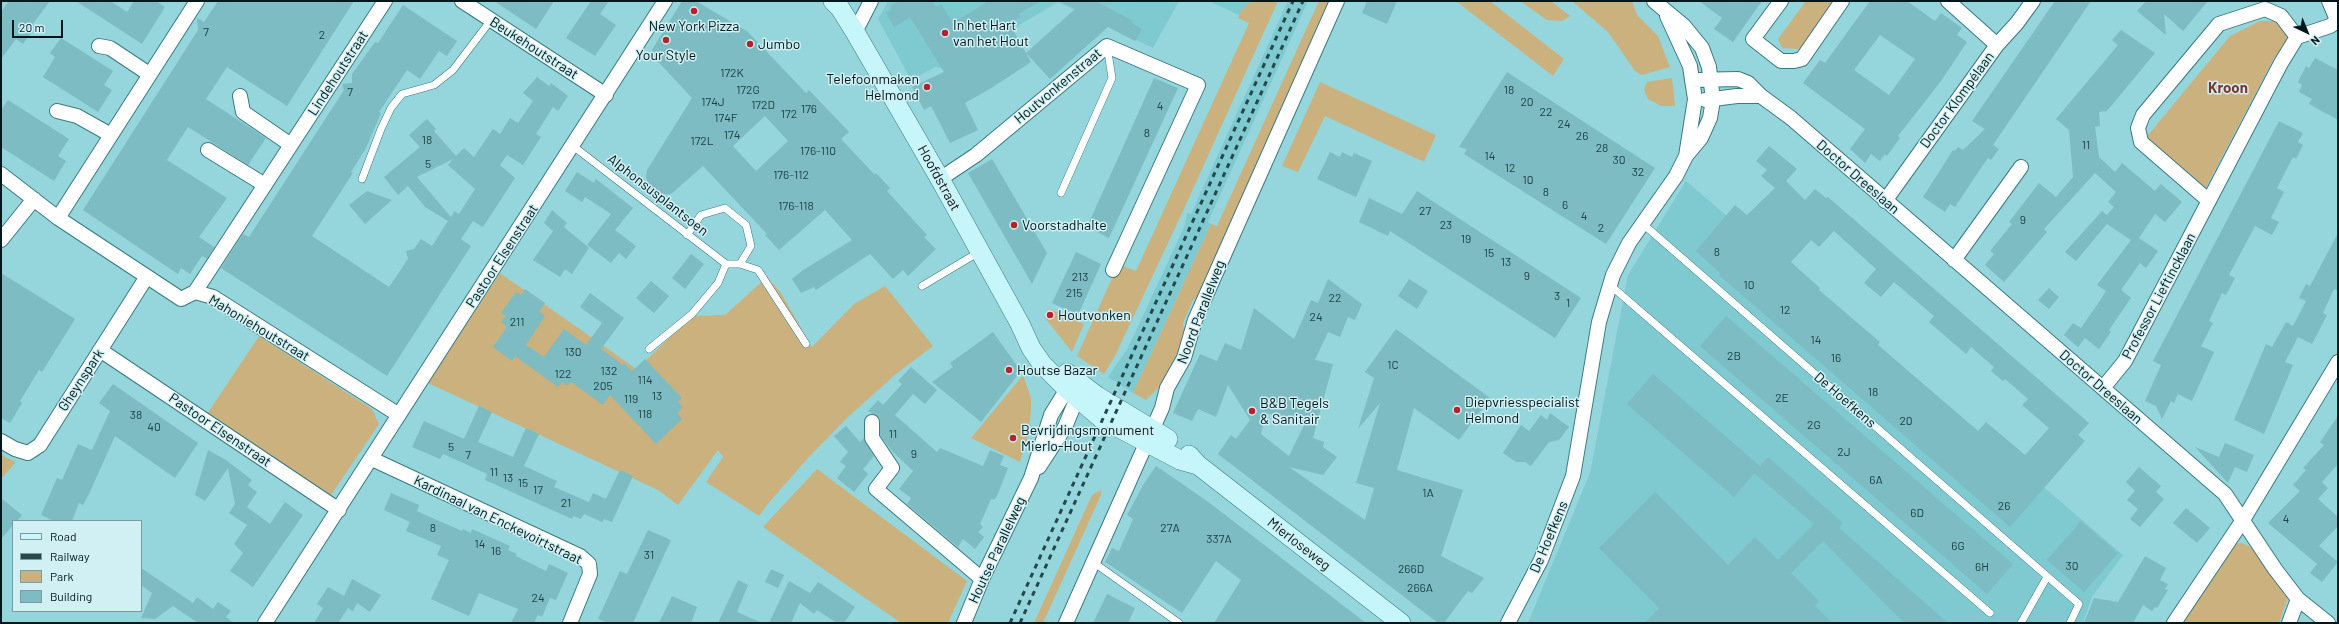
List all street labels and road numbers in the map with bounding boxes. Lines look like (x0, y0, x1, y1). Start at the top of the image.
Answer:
street label: Beukehoutstraat (487, 13, 581, 83)
street label: Lindehoutstraat (304, 27, 372, 119)
street label: Houtvonkenstraat (1011, 45, 1105, 127)
street label: Doctor Klompélaan (1916, 48, 1998, 152)
street label: Doctor Dreeslaan (1813, 136, 1903, 218)
street label: Hoofdstraat (914, 142, 964, 214)
street label: Alphonsusplantsoen (604, 150, 712, 240)
street label: Pastoor Elsenstraat (462, 201, 542, 311)
street label: Professor Lieftincklaan (2119, 230, 2199, 362)
street label: Noord Parallelweg (1173, 258, 1229, 366)
street label: Mahoniehoutstraat (206, 291, 312, 365)
street label: Gheynspark (55, 346, 107, 414)
street label: Doctor Dreeslaan (2056, 346, 2146, 428)
street label: De Hoefkens (1811, 369, 1879, 431)
street label: Pastoor Elsenstraat (166, 390, 274, 470)
street label: Kardinaal van Enckevoirtstraat (411, 472, 585, 568)
street label: Houtse Parallelweg (965, 494, 1029, 606)
street label: De Hoefkens (1526, 498, 1572, 576)
street label: Mierloseweg (1264, 514, 1334, 574)

